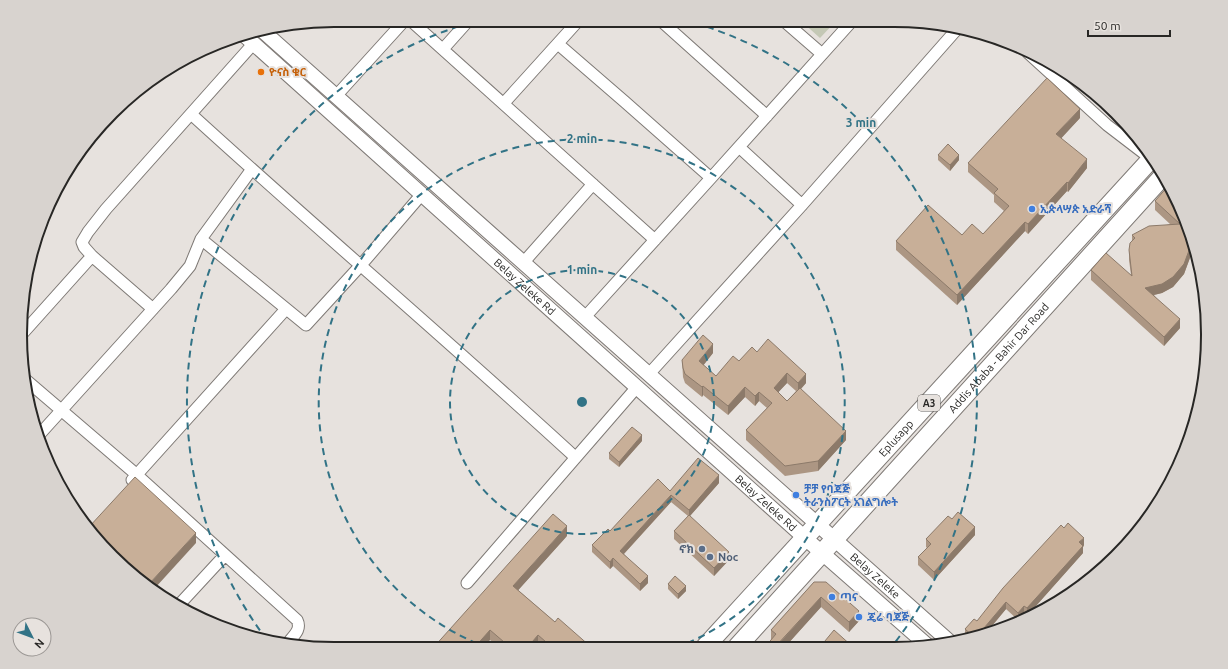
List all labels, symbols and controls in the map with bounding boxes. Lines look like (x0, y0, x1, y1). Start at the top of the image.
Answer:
scale bar (1088, 12, 1170, 38)
text: 50 m (1094, 19, 1121, 32)
place label: ዮናስ ቁር (269, 66, 306, 78)
marker: ዮናስ ቁር (256, 67, 266, 77)
text: 3 min (846, 116, 876, 129)
text: 2 min (567, 132, 597, 145)
place label: ኢጵላሣጵ አድራሻ (1040, 203, 1111, 215)
marker: ኢጵላሣጵ አድራሻ (1027, 204, 1037, 214)
street label: Belay Zeleke Rd (492, 256, 558, 317)
text: 1 min (567, 263, 597, 276)
street label: Addis Ababa - Bahir Dar Road (946, 301, 1051, 415)
centre of rings (575, 395, 589, 409)
road number: A3 (918, 395, 940, 411)
street label: Eplusapp (876, 417, 916, 459)
street label: Belay Zeleke Rd (733, 472, 799, 533)
place label: ቻቻ የባጃጅ ትራንስፖርት አገልግሎት (804, 483, 898, 508)
marker: ቻቻ የባጃጅ ትራንስፖርት አገልግሎት (791, 490, 801, 500)
place label: ኖክ (679, 543, 694, 555)
marker: ኖክ (697, 544, 707, 554)
street label: Belay Zeleke (848, 550, 902, 601)
place label: Noc (718, 551, 739, 563)
marker: Noc (705, 552, 715, 562)
place label: ጣና (840, 591, 859, 603)
marker: ጣና (827, 592, 837, 602)
place label: ጄሬ ባጃጅ (867, 611, 910, 623)
marker: ጄሬ ባጃጅ (854, 612, 864, 622)
north arrow (12, 617, 52, 657)
text: N (32, 637, 47, 651)

